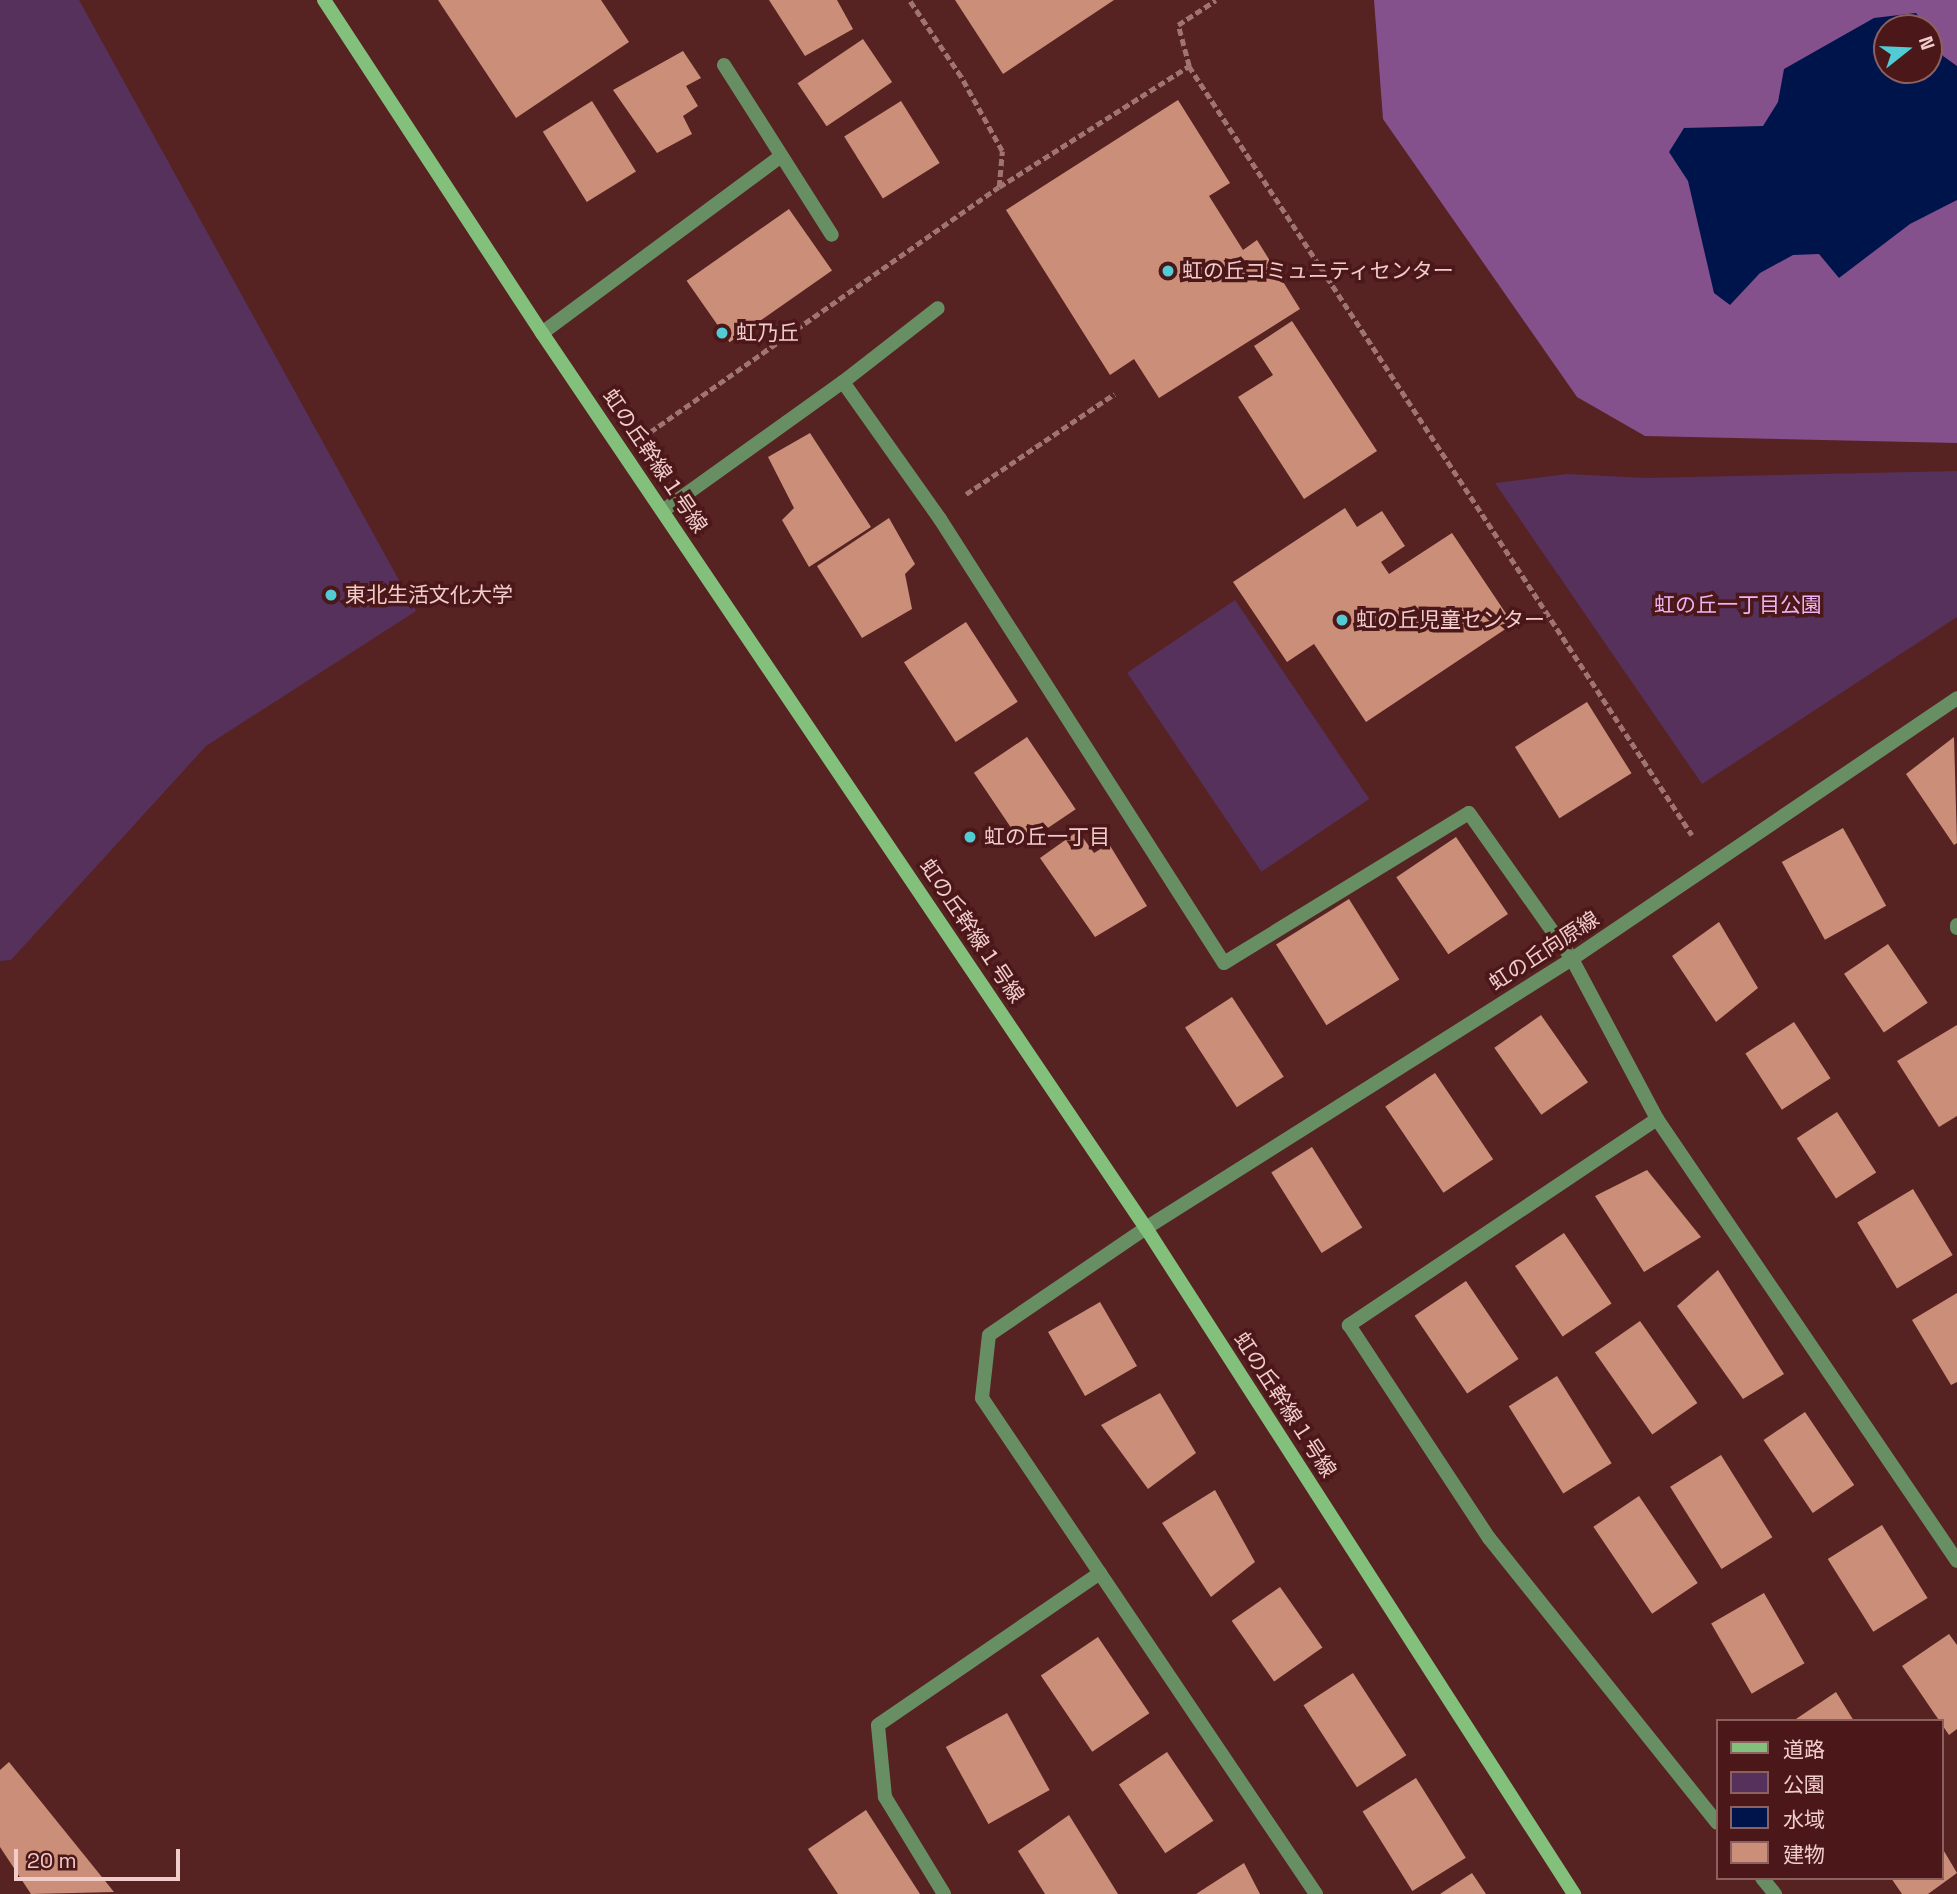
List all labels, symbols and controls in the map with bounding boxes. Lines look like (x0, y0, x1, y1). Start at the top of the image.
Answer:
north arrow (1873, 14, 1943, 84)
text: N (1913, 33, 1940, 53)
place label: 虹の丘コミュニティセンター (1182, 258, 1455, 284)
marker: 虹の丘コミュニティセンター (1160, 263, 1176, 279)
place label: 虹乃丘 (736, 320, 799, 346)
marker: 虹乃丘 (714, 325, 730, 341)
street label: 虹の丘幹線１号線 (598, 384, 712, 538)
place label: 東北生活文化大学 (345, 582, 513, 608)
marker: 東北生活文化大学 (323, 587, 339, 603)
park label: 虹の丘一丁目公園 (1654, 592, 1822, 618)
place label: 虹の丘児童センター (1356, 607, 1545, 633)
marker: 虹の丘児童センター (1334, 612, 1350, 628)
place label: 虹の丘一丁目 (984, 824, 1110, 850)
marker: 虹の丘一丁目 (962, 829, 978, 845)
street label: 虹の丘幹線１号線 (915, 854, 1029, 1008)
street label: 虹の丘向原線 (1484, 906, 1604, 996)
street label: 虹の丘幹線１号線 (1229, 1328, 1341, 1482)
legend (1716, 1719, 1943, 1880)
text: 道路 (1783, 1736, 1825, 1763)
text: 公園 (1783, 1771, 1825, 1798)
text: 水域 (1783, 1806, 1825, 1833)
scale bar (18, 1834, 184, 1878)
text: 建物 (1783, 1841, 1825, 1868)
text: 20 m (27, 1847, 77, 1874)

